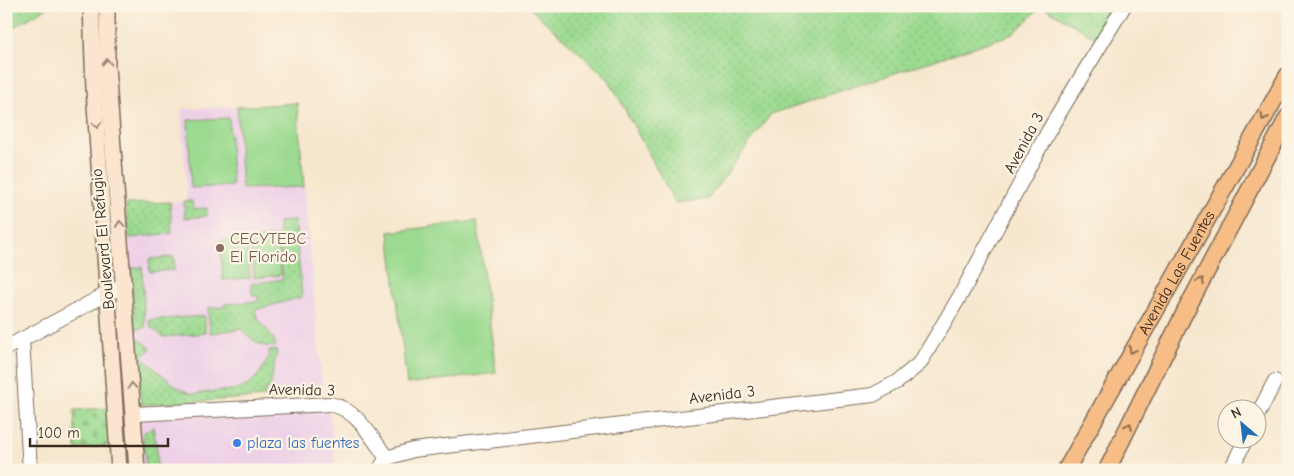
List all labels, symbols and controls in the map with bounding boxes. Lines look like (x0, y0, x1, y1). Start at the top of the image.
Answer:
one-way arrow (102, 58, 112, 66)
street label: Avenida 3 (1000, 109, 1048, 177)
one-way arrow (1260, 112, 1270, 121)
one-way arrow (91, 121, 102, 129)
street label: Boulevard El Refugio (88, 168, 118, 310)
street label: Avenida Las Fuentes (1135, 207, 1219, 338)
one-way arrow (114, 220, 125, 228)
place label: CECYTEBC El Florido (230, 230, 307, 266)
marker: CECYTEBC El Florido (214, 242, 226, 254)
one-way arrow (1195, 277, 1205, 286)
one-way arrow (1129, 345, 1139, 354)
street label: Avenida 3 (269, 380, 335, 400)
one-way arrow (127, 382, 138, 390)
street label: Avenida 3 (688, 382, 756, 408)
north arrow (1216, 398, 1266, 448)
text: N (1228, 403, 1244, 423)
scale bar (30, 416, 168, 448)
one-way arrow (1123, 422, 1133, 431)
text: 100 m (38, 424, 80, 442)
place label: plaza las fuentes (247, 434, 360, 452)
marker: plaza las fuentes (231, 437, 243, 449)

